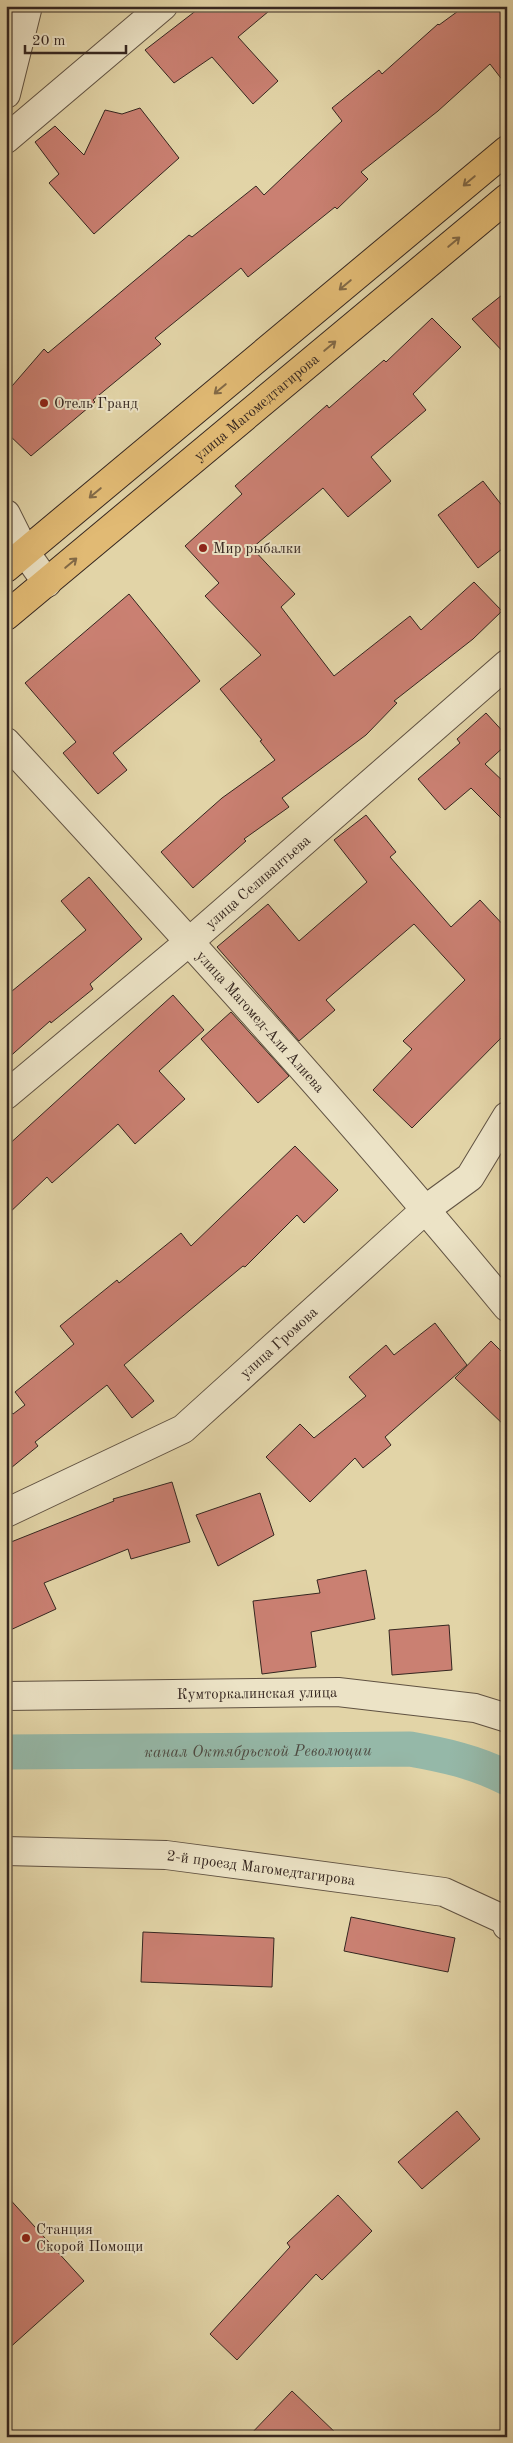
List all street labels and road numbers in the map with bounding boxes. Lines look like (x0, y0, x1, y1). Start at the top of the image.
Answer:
street label: улица Магомедтагирова (192, 352, 323, 465)
street label: улица Селивантьева (204, 833, 315, 933)
street label: улица Магомед-Али Алиева (192, 949, 327, 1097)
street label: улица Громова (238, 1305, 322, 1382)
street label: Кумторкалинская улица (177, 1686, 338, 1703)
street label: 2-й проезд Магомедтагирова (166, 1849, 357, 1889)

